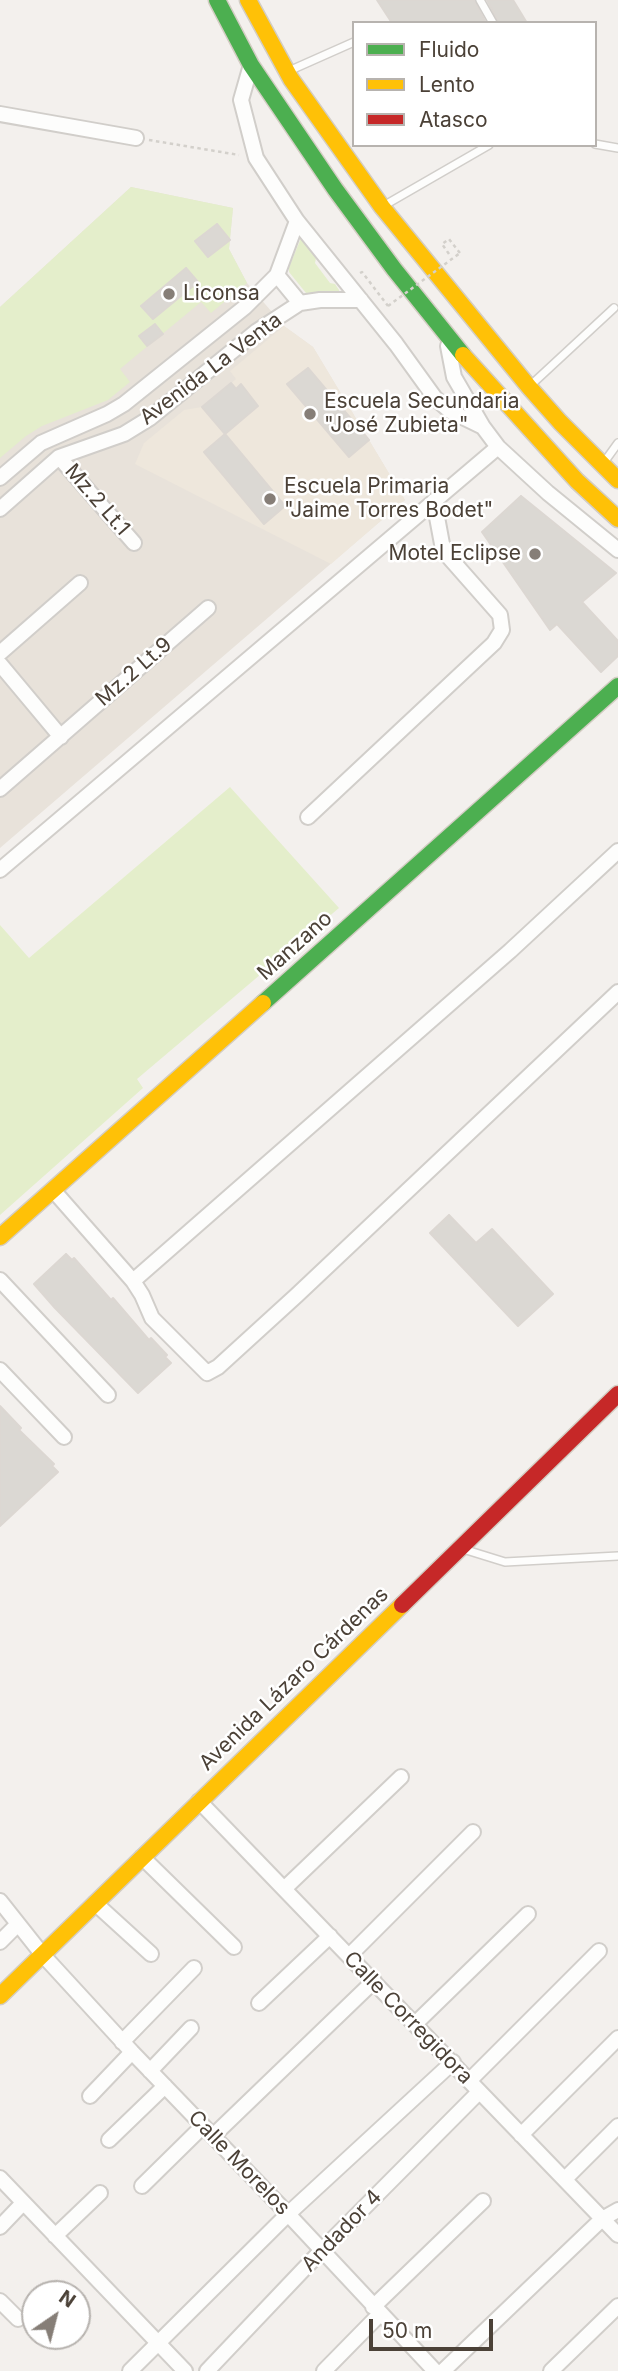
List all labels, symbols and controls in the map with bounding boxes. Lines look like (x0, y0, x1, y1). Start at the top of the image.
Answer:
legend (352, 21, 597, 147)
text: Fluido (419, 37, 479, 62)
text: Lento (419, 72, 475, 97)
text: Atasco (419, 107, 488, 132)
place label: Liconsa (183, 281, 260, 307)
marker: Liconsa (161, 286, 177, 302)
street label: Avenida La Venta (135, 307, 287, 431)
place label: Escuela Secundaria "José Zubieta" (324, 389, 519, 439)
marker: Escuela Secundaria "José Zubieta" (302, 406, 318, 422)
street label: Mz.2 Lt.1 (59, 459, 135, 541)
place label: Escuela Primaria "Jaime Torres Bodet" (284, 474, 493, 524)
marker: Escuela Primaria "Jaime Torres Bodet" (262, 491, 278, 507)
place label: Motel Eclipse (389, 541, 521, 567)
marker: Motel Eclipse (527, 546, 543, 562)
street label: Mz.2 Lt.9 (91, 632, 177, 712)
street label: Manzano (253, 906, 337, 986)
street label: Avenida Lázaro Cárdenas (194, 1582, 394, 1776)
street label: Calle Corregidora (338, 1946, 478, 2090)
street label: Calle Morelos (183, 2105, 295, 2221)
street label: Andador 4 (297, 2185, 387, 2277)
north arrow (21, 2280, 91, 2350)
text: N (55, 2285, 80, 2313)
scale bar (373, 2304, 497, 2348)
text: 50 m (382, 2318, 432, 2343)

